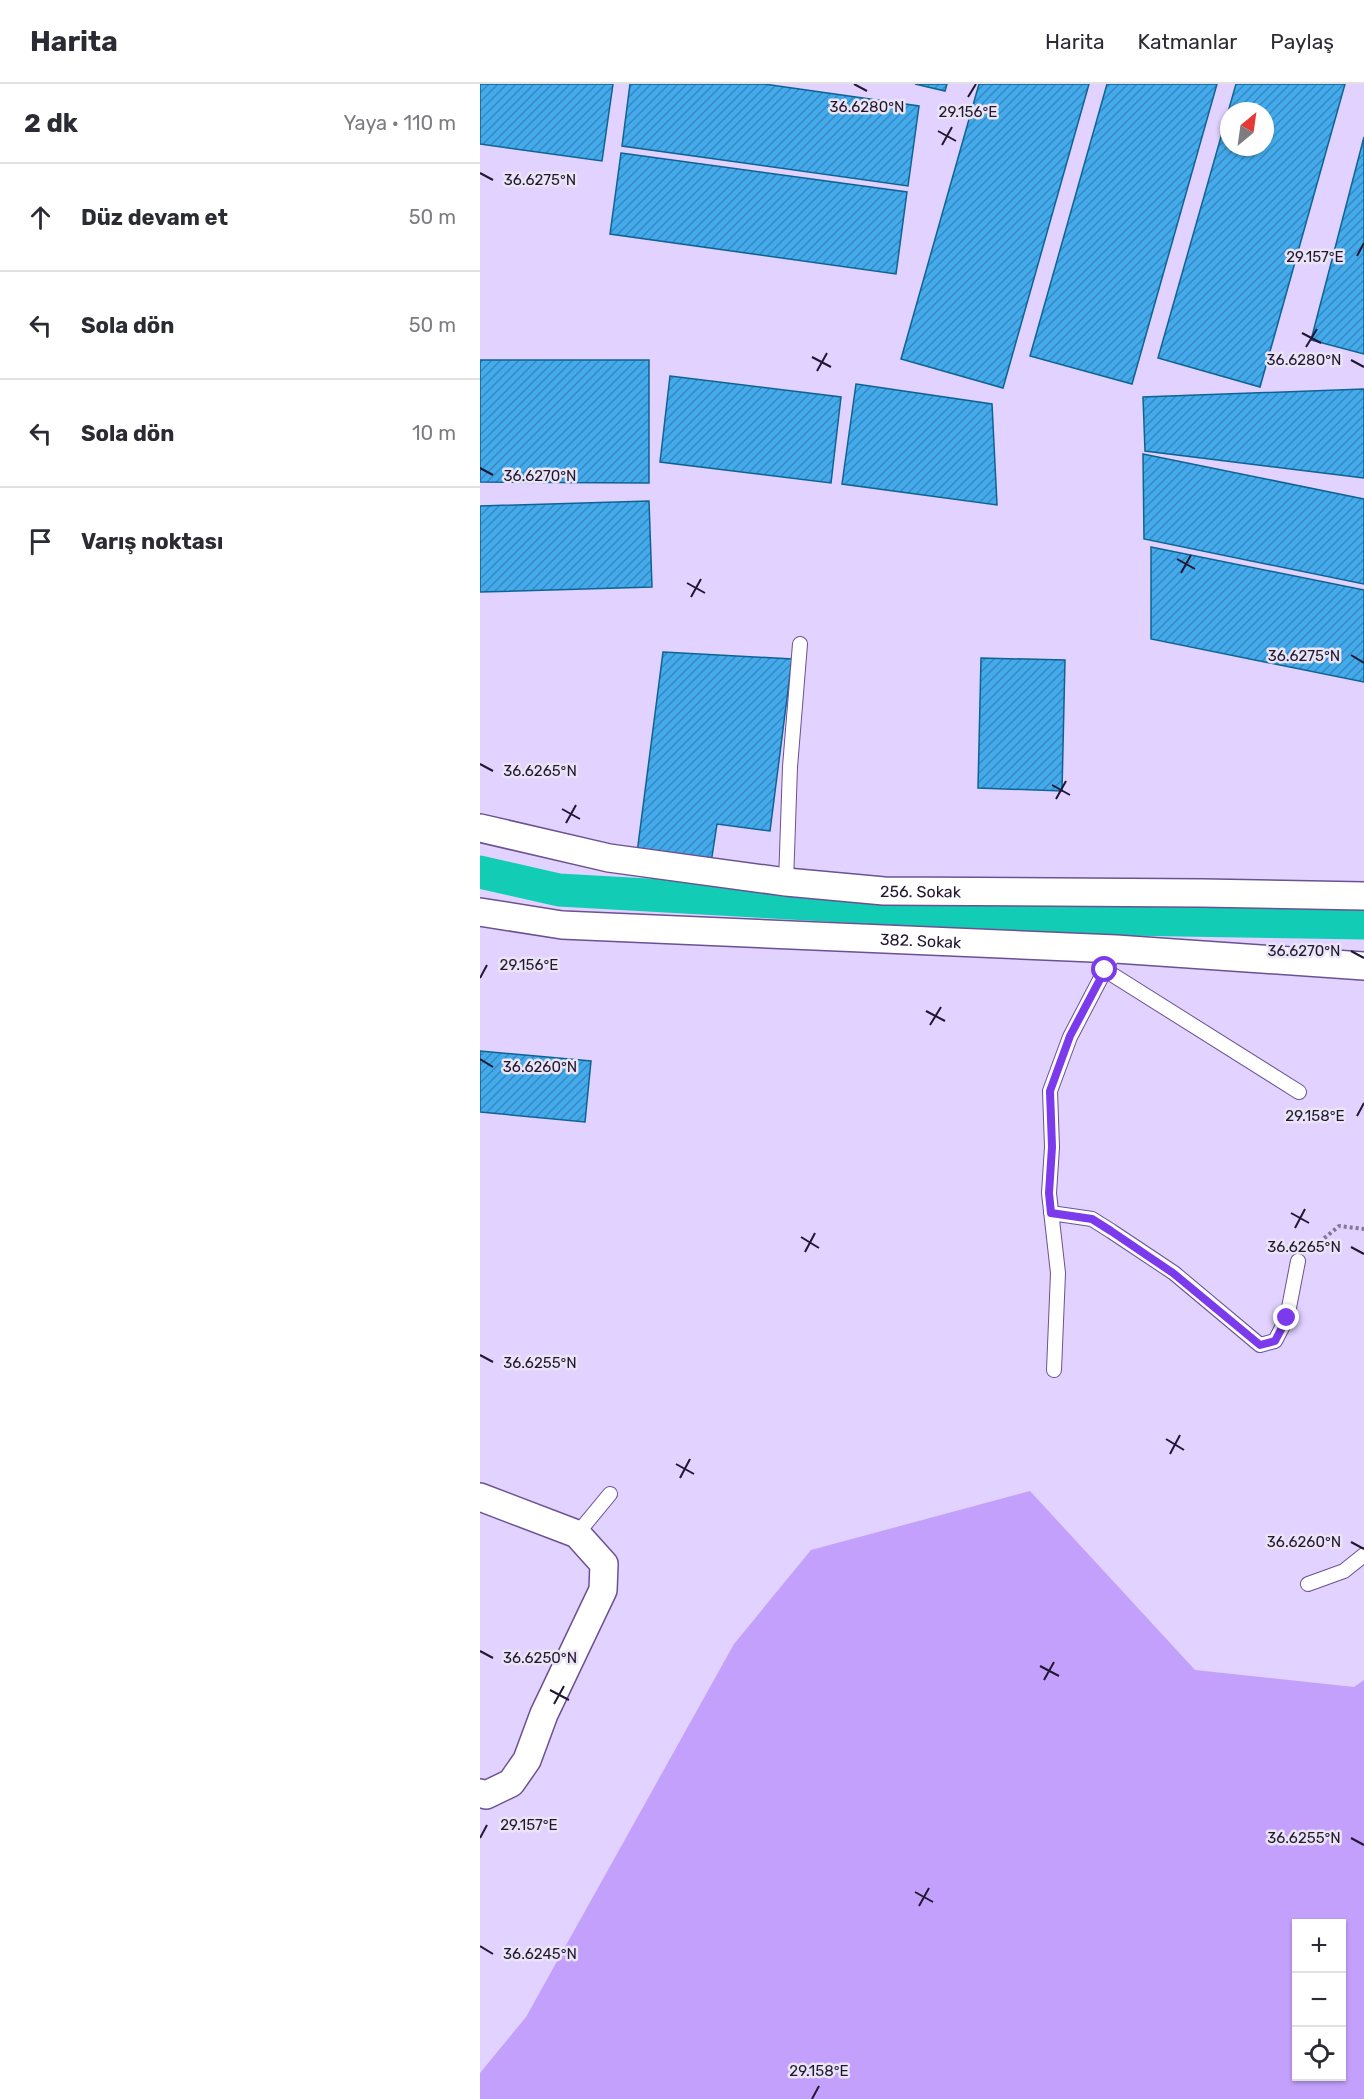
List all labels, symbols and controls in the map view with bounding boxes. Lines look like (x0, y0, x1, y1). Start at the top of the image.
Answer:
text: Harita (30, 25, 118, 58)
text: Harita (1045, 29, 1105, 54)
text: Katmanlar (1138, 29, 1237, 54)
text: Paylaş (1270, 29, 1334, 54)
text: 36.6280°N (830, 98, 904, 116)
north arrow (1220, 102, 1274, 156)
text: 29.156°E (939, 103, 997, 121)
text: 2 dk (24, 108, 78, 139)
text: Yaya · 110 m (344, 111, 456, 135)
text: 36.6275°N (504, 171, 576, 189)
icon: ahead (24, 201, 57, 234)
text: Düz devam et (81, 204, 228, 231)
text: 50 m (409, 205, 456, 229)
text: 29.157°E (1286, 248, 1344, 266)
icon: left (24, 309, 57, 342)
text: Sola dön (81, 312, 174, 339)
text: 50 m (409, 313, 456, 337)
text: 36.6280°N (1267, 351, 1341, 369)
icon: left (24, 417, 57, 450)
text: Sola dön (81, 420, 174, 447)
text: 10 m (412, 421, 456, 445)
text: 36.6270°N (504, 467, 577, 485)
icon: arrive (24, 525, 57, 558)
text: Varış noktası (81, 528, 223, 555)
text: 36.6275°N (1268, 647, 1340, 665)
text: 36.6265°N (503, 762, 577, 780)
street label: 256. Sokak (880, 882, 962, 901)
street label: 382. Sokak (879, 930, 962, 952)
text: 36.6270°N (1268, 942, 1341, 960)
text: 29.156°E (500, 956, 558, 974)
route start (1091, 956, 1117, 982)
text: 36.6260°N (503, 1058, 577, 1076)
text: 29.158°E (1285, 1107, 1345, 1125)
text: 36.6265°N (1267, 1238, 1341, 1256)
route end (1273, 1304, 1299, 1330)
text: 36.6255°N (503, 1354, 577, 1372)
text: 36.6260°N (1267, 1533, 1341, 1551)
text: 36.6250°N (503, 1649, 577, 1667)
text: 29.157°E (500, 1816, 558, 1834)
text: 36.6255°N (1267, 1829, 1341, 1847)
map controls (1292, 1919, 1346, 2081)
button: + (1292, 1919, 1346, 1973)
text: 36.6245°N (503, 1945, 577, 1963)
button: − (1292, 1973, 1346, 2027)
button: locate (1292, 2027, 1346, 2081)
text: 29.158°E (789, 2062, 849, 2080)

